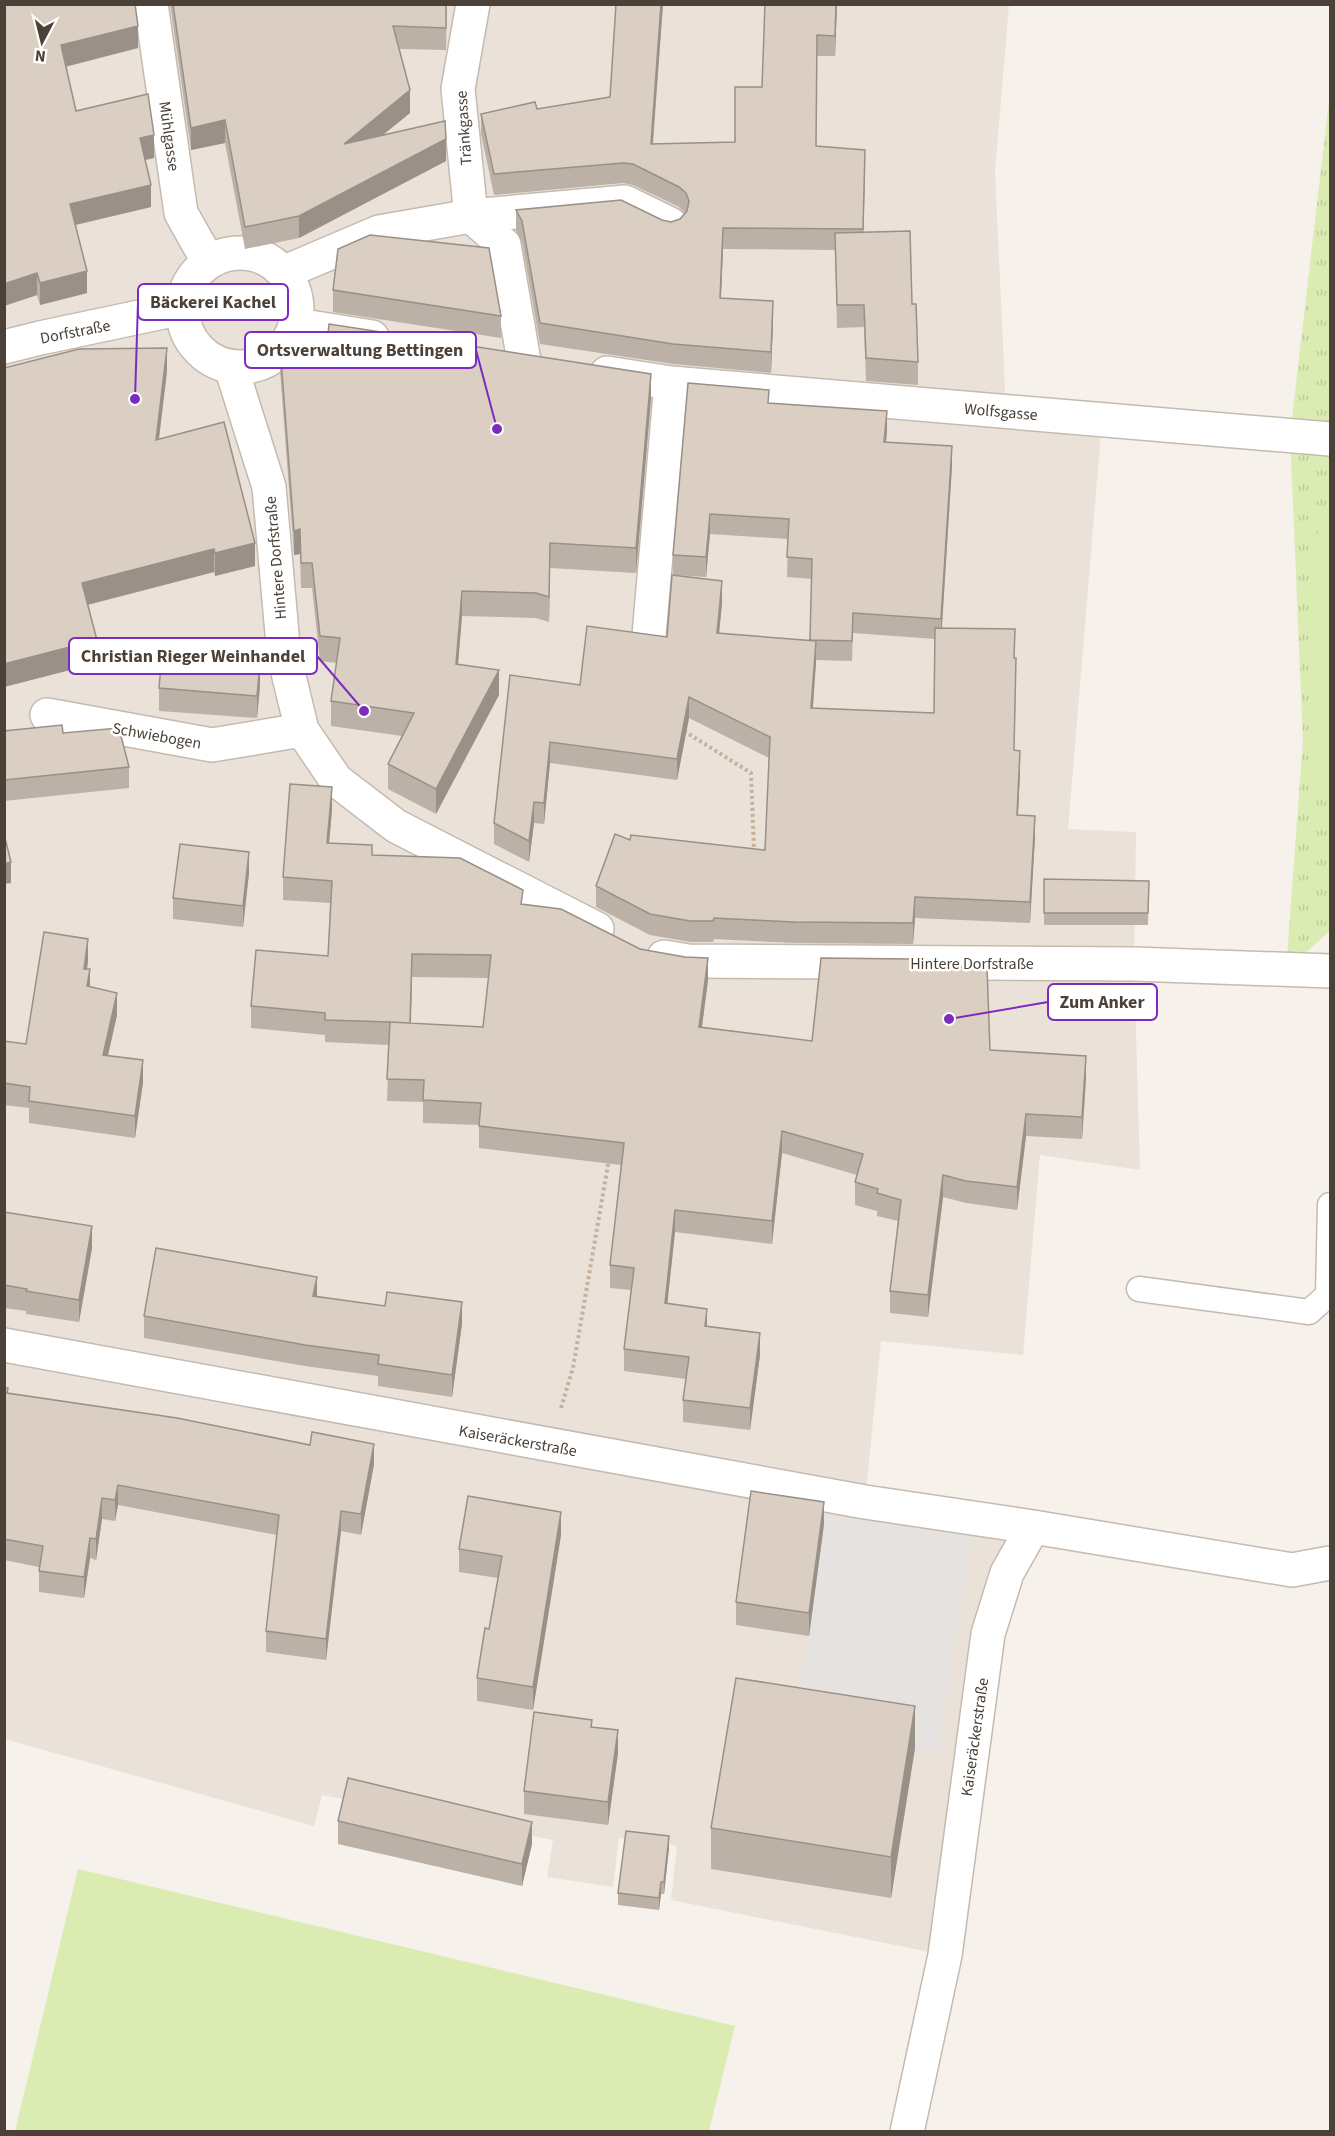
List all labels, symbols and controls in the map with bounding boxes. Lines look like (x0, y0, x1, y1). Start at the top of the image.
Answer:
north arrow (12, 12, 72, 72)
text: N (34, 44, 47, 67)
street label: Tränkgasse (450, 90, 478, 166)
street label: Mühlgasse (153, 100, 185, 173)
callout: Bäckerei Kachel (138, 284, 288, 320)
text: Bäckerei Kachel (150, 290, 276, 315)
street label: Dorfstraße (38, 314, 112, 350)
callout: Ortsverwaltung Bettingen (245, 332, 476, 368)
text: Ortsverwaltung Bettingen (257, 338, 463, 363)
street label: Wolfsgasse (963, 398, 1039, 426)
street label: Hintere Dorfstraße (260, 495, 292, 620)
callout: Christian Rieger Weinhandel (69, 638, 317, 674)
text: Christian Rieger Weinhandel (81, 644, 305, 669)
street label: Schwiebogen (111, 717, 203, 755)
street label: Hintere Dorfstraße (910, 953, 1034, 975)
callout: Zum Anker (1048, 984, 1157, 1020)
text: Zum Anker (1059, 990, 1145, 1015)
street label: Kaiseräckerstraße (457, 1420, 579, 1462)
street label: Kaiseräckerstraße (956, 1676, 994, 1798)

